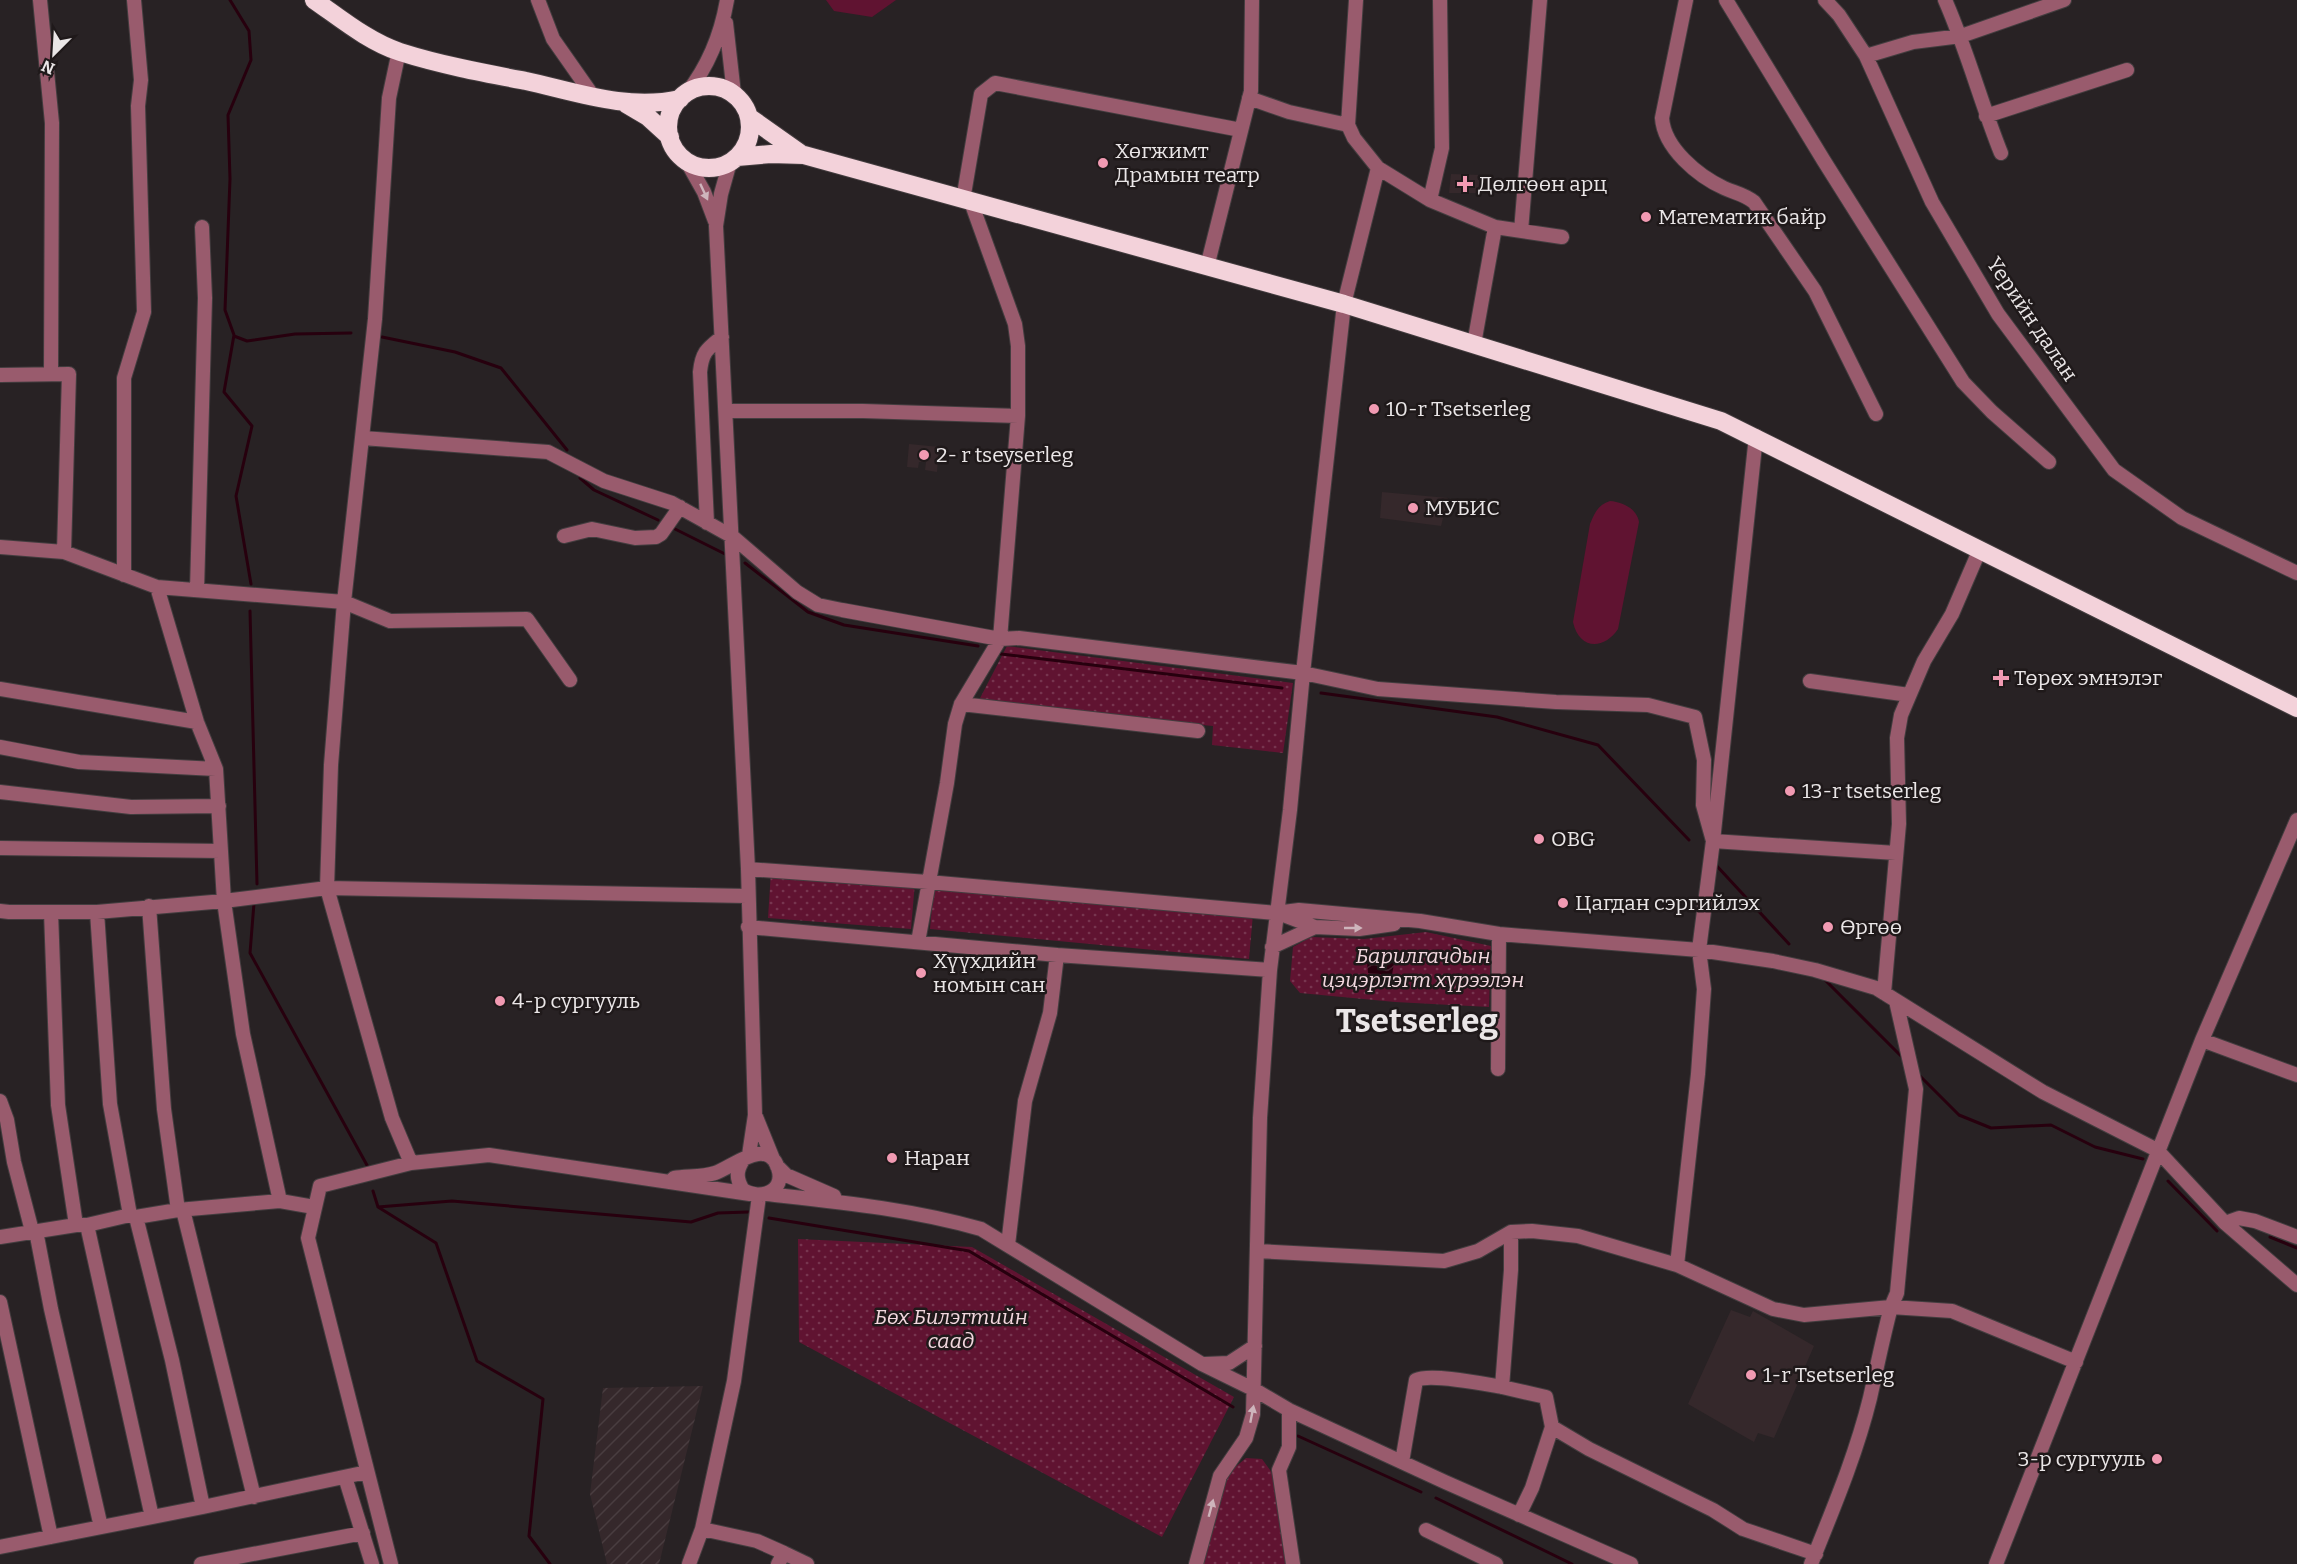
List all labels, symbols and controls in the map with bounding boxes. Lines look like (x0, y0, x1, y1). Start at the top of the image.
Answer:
north arrow (24, 24, 84, 84)
text: N (39, 56, 58, 78)
place label: Хөгжимт Драмын театр (1115, 138, 1260, 188)
marker: Хөгжимт Драмын театр (1096, 156, 1110, 170)
place label: Дөлгөөн арц (1478, 171, 1607, 197)
marker: Дөлгөөн арц (1456, 175, 1474, 193)
one-way arrow (699, 183, 708, 200)
place label: Математик байр (1658, 204, 1827, 230)
marker: Математик байр (1639, 210, 1653, 224)
street label: Үерийн далан (1981, 252, 2083, 386)
place label: 10-r Tsetserleg (1386, 396, 1531, 422)
marker: 10-r Tsetserleg (1367, 402, 1381, 416)
place label: 2- r tseyserleg (936, 442, 1074, 468)
marker: 2- r tseyserleg (917, 448, 931, 462)
place label: МУБИС (1425, 495, 1500, 521)
marker: МУБИС (1406, 501, 1420, 515)
place label: Төрөх эмнэлэг (2014, 665, 2162, 691)
marker: Төрөх эмнэлэг (1992, 669, 2010, 687)
place label: 13-r tsetserleg (1802, 778, 1942, 804)
marker: 13-r tsetserleg (1783, 784, 1797, 798)
place label: OBG (1551, 826, 1595, 852)
marker: OBG (1532, 832, 1546, 846)
place label: Цагдан сэргийлэх (1575, 890, 1760, 916)
marker: Цагдан сэргийлэх (1556, 896, 1570, 910)
place label: Өргөө (1840, 914, 1902, 940)
marker: Өргөө (1821, 920, 1835, 934)
one-way arrow (1343, 923, 1362, 933)
park label: Барилгачдын цэцэрлэгт хүрээлэн (1322, 943, 1524, 993)
place label: Хүүхдийн номын сан (933, 948, 1045, 998)
marker: Хүүхдийн номын сан (914, 966, 928, 980)
place label: 4-р сургууль (512, 988, 640, 1014)
marker: 4-р сургууль (493, 994, 507, 1008)
district label: Tsetserleg (1336, 1001, 1498, 1041)
place label: Наран (904, 1145, 970, 1171)
marker: Наран (885, 1151, 899, 1165)
park label: Бөх Билэгтийн саад (874, 1304, 1028, 1354)
place label: 1-r Tsetserleg (1763, 1362, 1895, 1388)
marker: 1-r Tsetserleg (1744, 1368, 1758, 1382)
one-way arrow (1248, 1405, 1257, 1424)
place label: 3-р сургууль (2018, 1446, 2145, 1472)
marker: 3-р сургууль (2150, 1452, 2164, 1466)
one-way arrow (1207, 1498, 1216, 1516)

